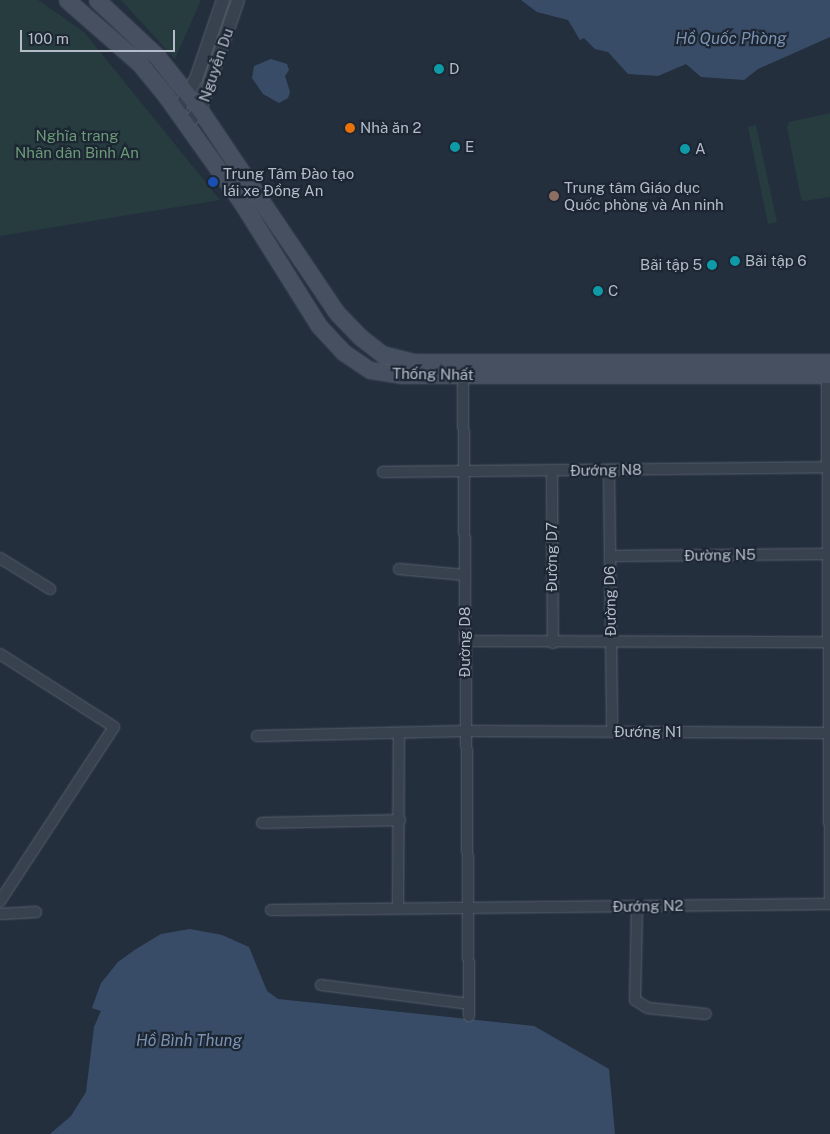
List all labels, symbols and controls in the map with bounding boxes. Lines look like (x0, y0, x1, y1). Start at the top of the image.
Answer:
scale bar (22, 20, 178, 52)
street label: Nguyễn Du (195, 26, 237, 104)
water label: Hồ Quốc Phòng (675, 29, 787, 49)
text: 100 m (28, 30, 69, 47)
place label: D (449, 60, 459, 78)
marker: D (433, 63, 445, 75)
place label: Nhà ăn 2 (360, 119, 421, 137)
marker: Nhà ăn 2 (344, 122, 356, 134)
park label: Nghĩa trang Nhân dân Bình An (15, 126, 139, 161)
place label: E (465, 138, 474, 156)
place label: A (695, 140, 706, 158)
marker: E (449, 141, 461, 153)
marker: A (679, 143, 691, 155)
place label: Trung Tâm Đào tạo lái xe Đồng An (223, 164, 354, 199)
marker: Trung Tâm Đào tạo lái xe Đồng An (207, 176, 219, 188)
place label: Trung tâm Giáo dục Quốc phòng và An ninh (564, 178, 724, 213)
marker: Trung tâm Giáo dục Quốc phòng và An ninh (548, 190, 560, 202)
place label: Bãi tập 6 (745, 252, 807, 270)
marker: Bãi tập 6 (729, 255, 741, 267)
place label: Bãi tập 5 (640, 256, 702, 274)
marker: Bãi tập 5 (706, 259, 718, 271)
place label: C (608, 282, 618, 300)
marker: C (592, 285, 604, 297)
street label: Thống Nhất (392, 364, 474, 384)
street label: Đướng N8 (570, 460, 642, 480)
street label: Đường D7 (543, 522, 561, 592)
street label: Đường N5 (684, 545, 756, 565)
street label: Đường D6 (600, 566, 620, 636)
street label: Đường D8 (456, 607, 474, 677)
street label: Đướng N1 (614, 723, 682, 741)
street label: Đướng N2 (612, 896, 684, 916)
water label: Hồ Bình Thung (136, 1031, 242, 1051)

